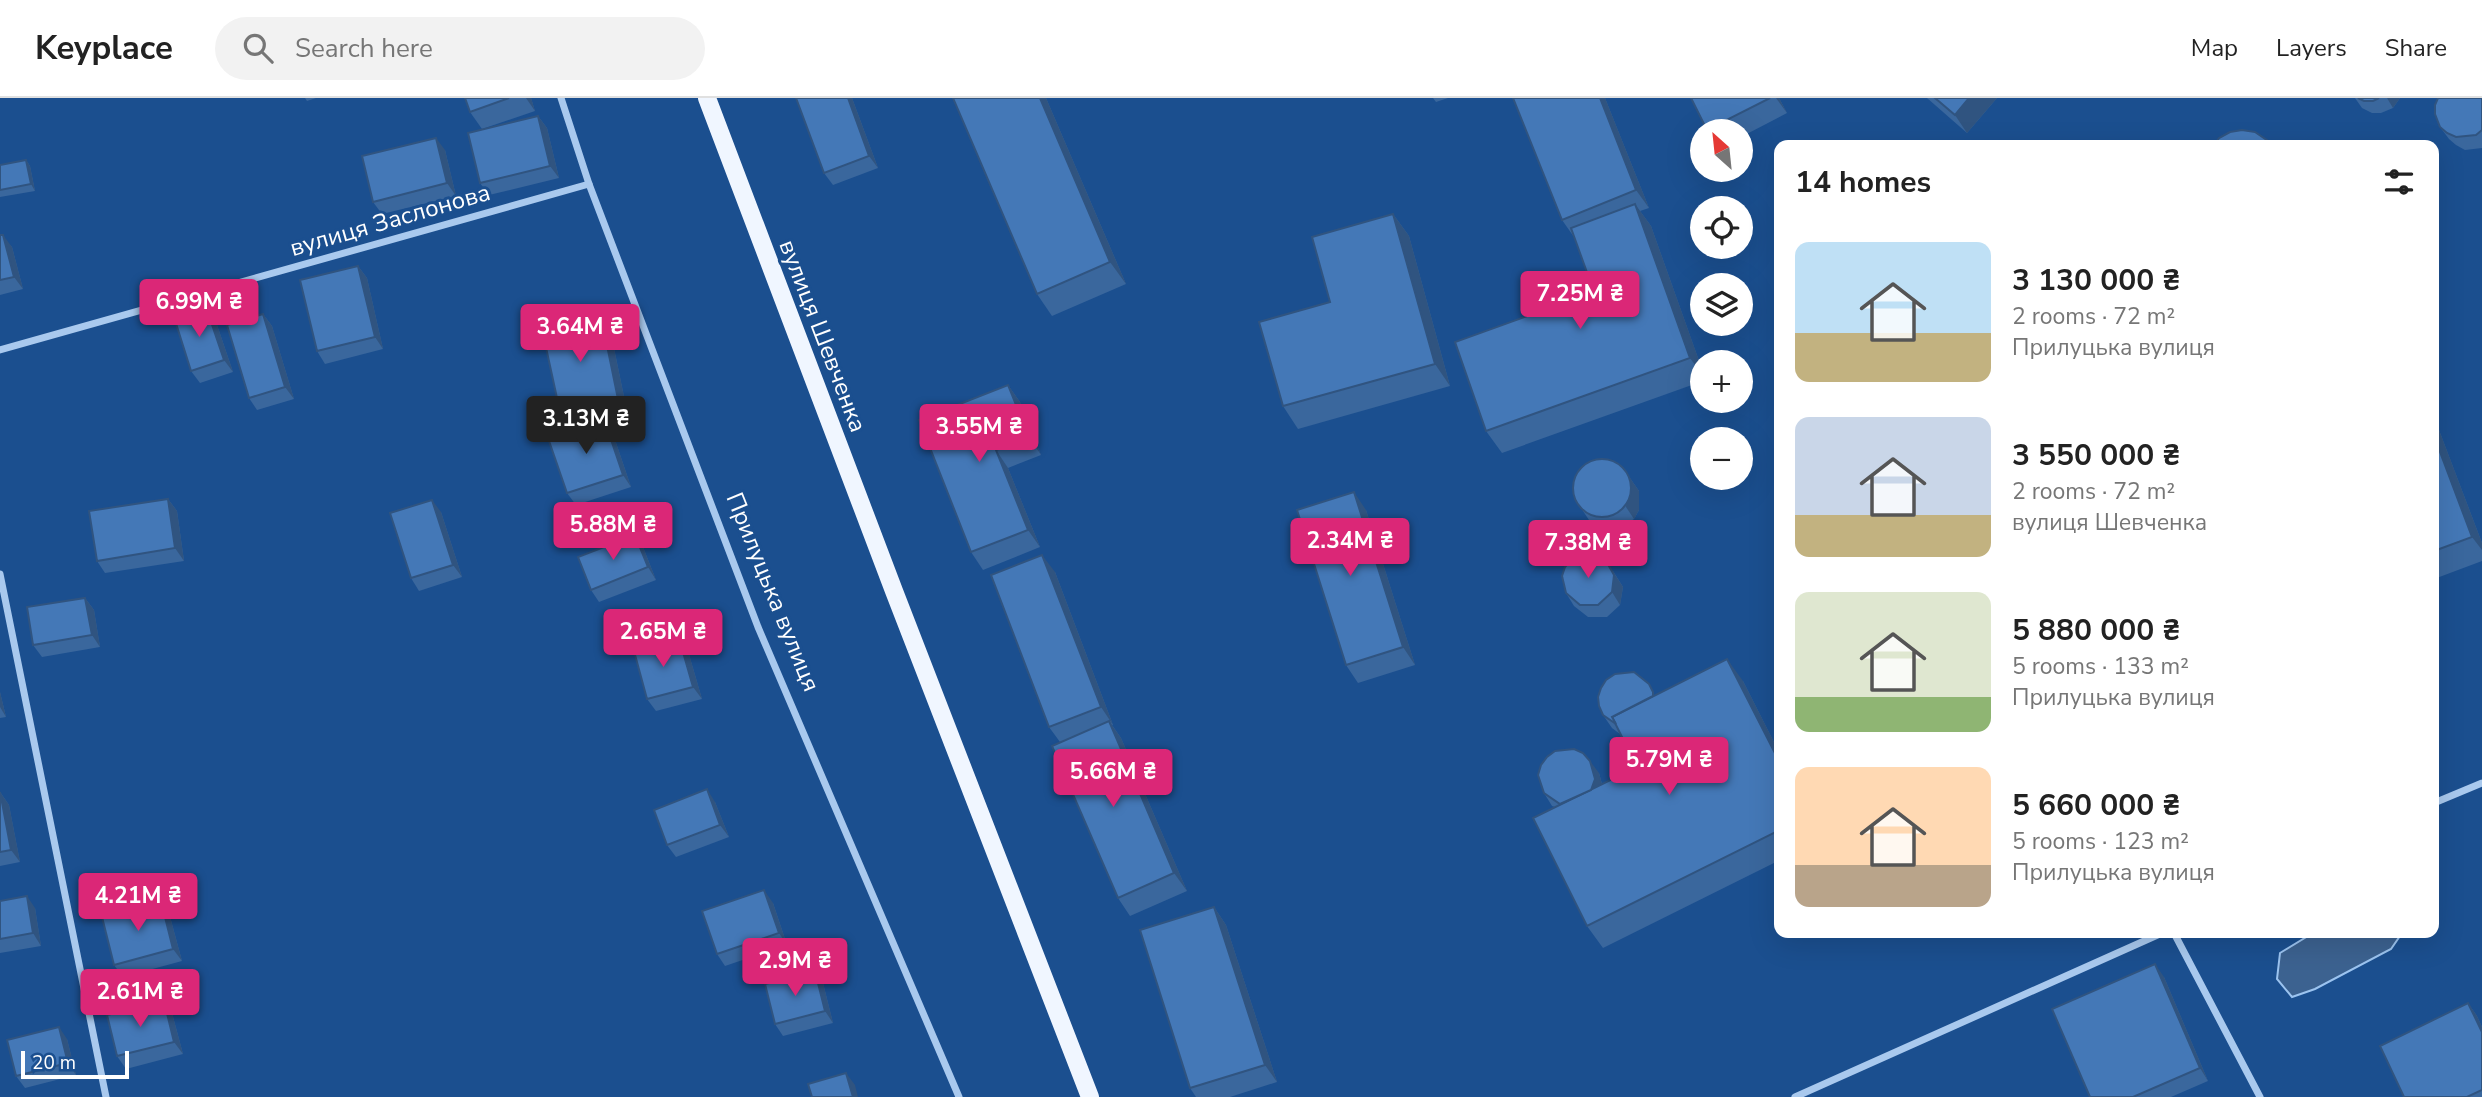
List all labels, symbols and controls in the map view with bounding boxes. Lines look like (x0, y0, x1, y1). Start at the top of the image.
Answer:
search box (215, 17, 705, 80)
text: Keyplace (35, 26, 173, 71)
icon: search (239, 29, 277, 67)
text: Search here (295, 31, 433, 66)
text: Map (2191, 32, 2238, 64)
text: Layers (2276, 32, 2347, 64)
text: Share (2385, 32, 2447, 64)
north arrow (1690, 119, 1754, 182)
map controls (1690, 119, 1753, 490)
text: 14 homes (1795, 162, 1931, 203)
icon: filters (2380, 163, 2418, 201)
street label: вулиця Заслонова (286, 176, 494, 264)
button: locate (1690, 196, 1753, 259)
street label: вулиця Шевченка (772, 235, 874, 437)
text: 3 130 000 ₴ (2012, 260, 2180, 301)
icon: home (1851, 270, 1935, 354)
pin: 7.25M ₴ (1515, 272, 1645, 331)
button: layers (1690, 273, 1753, 336)
text: 7.25M ₴ (1536, 278, 1624, 309)
pin: 6.99M ₴ (134, 280, 264, 339)
text: 6.99M ₴ (155, 286, 243, 317)
text: 2 rooms · 72 m² (2012, 301, 2175, 332)
pin: 3.64M ₴ (515, 304, 645, 364)
text: 3.64M ₴ (536, 311, 624, 342)
text: Прилуцька вулиця (2012, 332, 2215, 363)
button: + (1690, 350, 1753, 413)
pin: 3.13M ₴ (521, 396, 651, 456)
text: 3.13M ₴ (542, 403, 630, 434)
pin: 3.55M ₴ (914, 404, 1044, 464)
text: 3.55M ₴ (935, 411, 1023, 442)
button: − (1690, 427, 1753, 490)
text: 3 550 000 ₴ (2012, 435, 2180, 476)
icon: home (1851, 445, 1935, 529)
text: 2 rooms · 72 m² (2012, 476, 2175, 507)
street label: Прилуцька вулиця (718, 488, 828, 696)
pin: 5.88M ₴ (548, 503, 678, 562)
text: вулиця Шевченка (2012, 507, 2207, 538)
text: 5.88M ₴ (569, 509, 657, 540)
pin: 2.34M ₴ (1285, 518, 1415, 578)
pin: 7.38M ₴ (1523, 520, 1653, 580)
text: 2.34M ₴ (1306, 525, 1394, 556)
text: 7.38M ₴ (1544, 527, 1632, 558)
pin: 2.65M ₴ (598, 610, 728, 669)
text: 5 880 000 ₴ (2012, 610, 2180, 651)
text: 2.65M ₴ (619, 616, 707, 647)
icon: home (1851, 620, 1935, 704)
text: 5 rooms · 133 m² (2012, 651, 2189, 682)
text: Прилуцька вулиця (2012, 682, 2215, 713)
pin: 5.79M ₴ (1604, 738, 1734, 797)
text: 5.79M ₴ (1625, 744, 1713, 775)
pin: 5.66M ₴ (1048, 750, 1178, 809)
text: 5.66M ₴ (1069, 756, 1157, 787)
text: 5 660 000 ₴ (2012, 785, 2180, 826)
icon: home (1851, 795, 1935, 879)
text: 5 rooms · 123 m² (2012, 826, 2189, 857)
text: Прилуцька вулиця (2012, 857, 2215, 888)
pin: 4.21M ₴ (73, 874, 203, 933)
text: 4.21M ₴ (94, 880, 182, 911)
pin: 2.9M ₴ (738, 939, 852, 998)
text: 2.9M ₴ (758, 945, 832, 976)
pin: 2.61M ₴ (75, 970, 205, 1029)
text: 2.61M ₴ (96, 976, 184, 1007)
scale bar (21, 1048, 130, 1080)
text: 20 m (32, 1050, 76, 1076)

